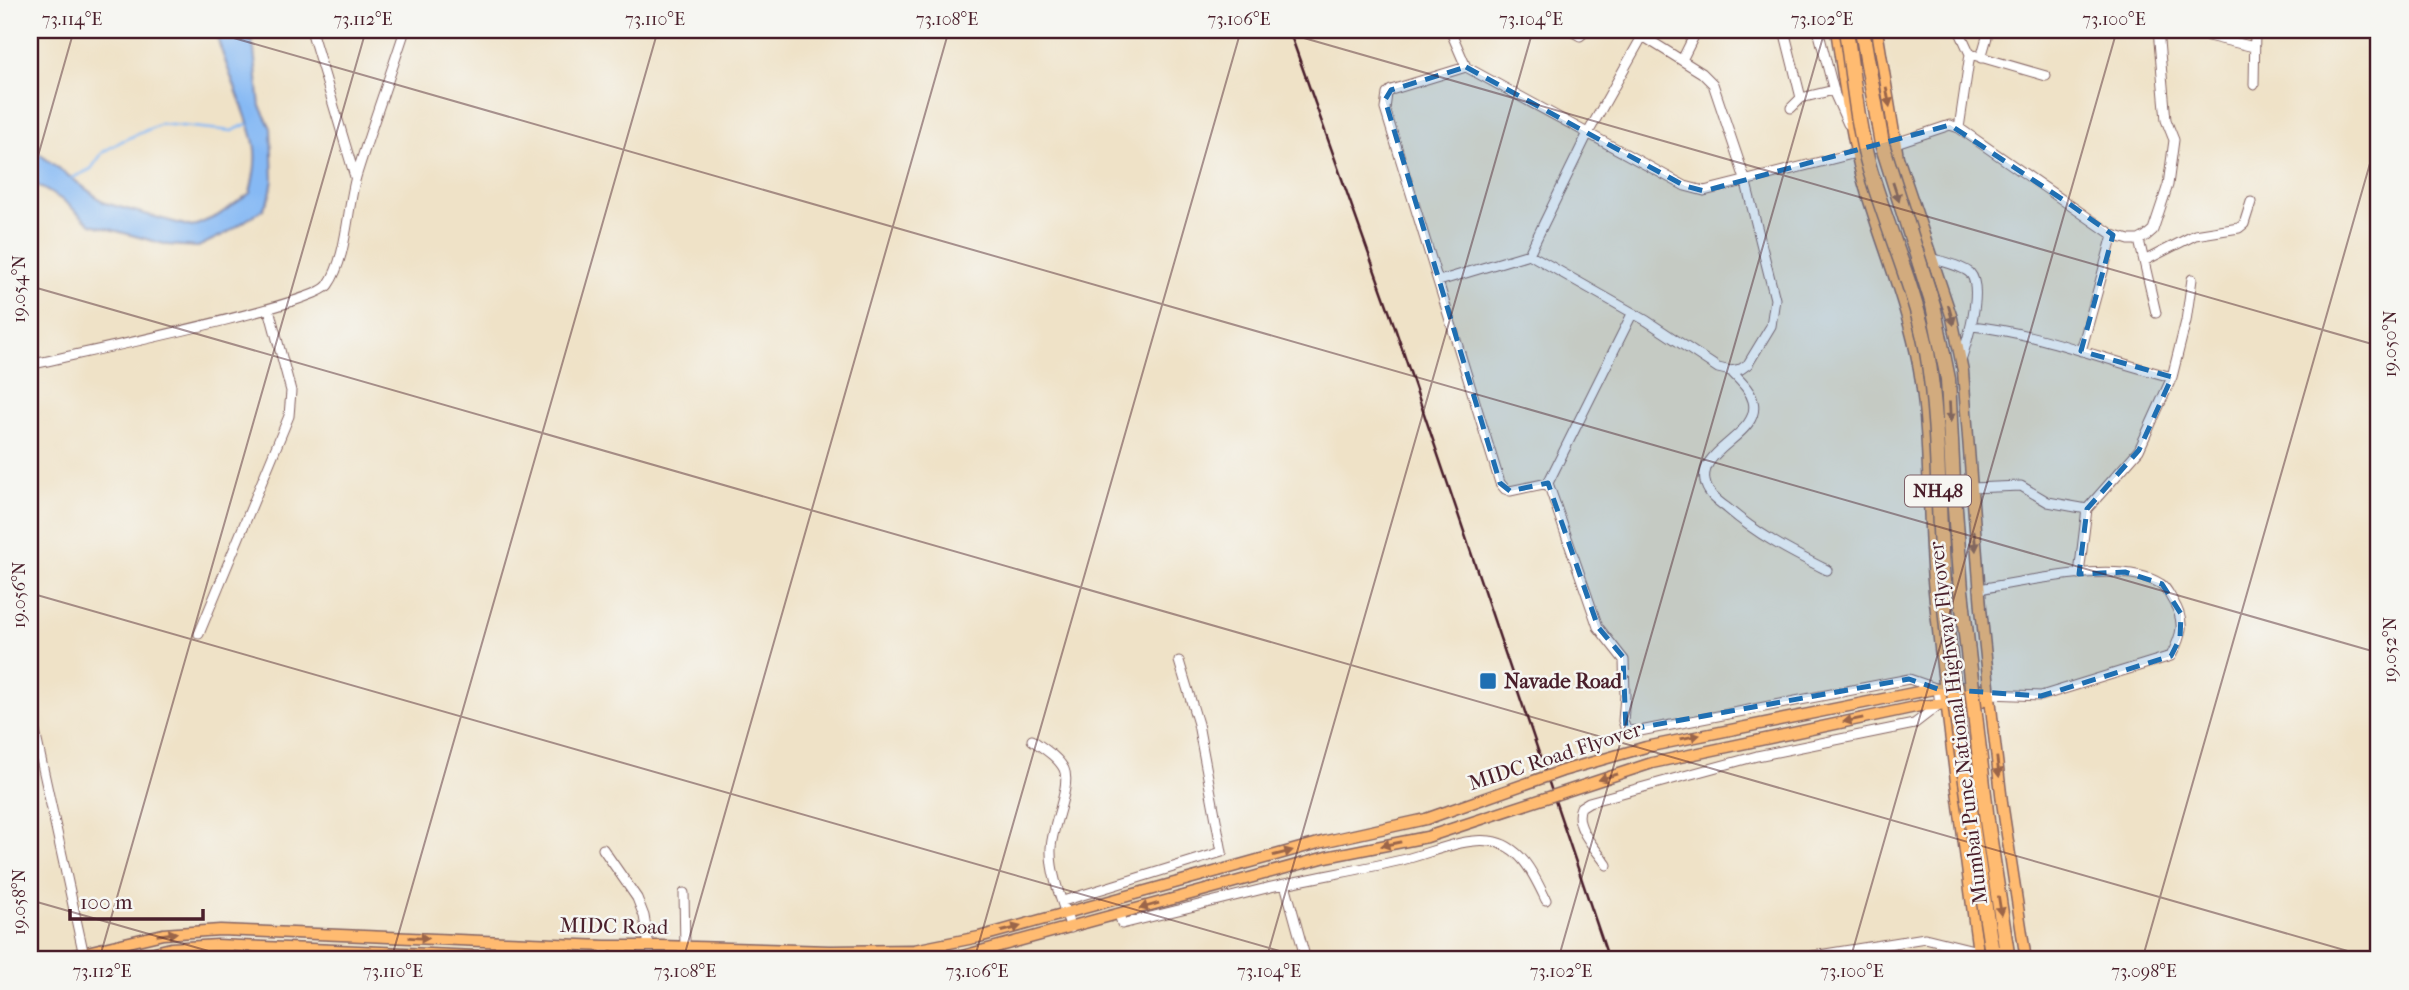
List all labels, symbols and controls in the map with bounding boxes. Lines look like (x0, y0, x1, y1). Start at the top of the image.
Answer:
text: 73.114°E (42, 9, 102, 30)
text: 73.112°E (333, 9, 393, 30)
text: 73.110°E (625, 9, 685, 30)
text: 73.108°E (916, 9, 978, 30)
text: 73.106°E (1207, 9, 1271, 30)
text: 73.104°E (1499, 9, 1563, 30)
text: 73.102°E (1791, 9, 1853, 30)
text: 73.100°E (2082, 9, 2146, 30)
one-way arrow (1883, 86, 1894, 108)
one-way arrow (1891, 182, 1902, 203)
text: 19.054°N (9, 255, 30, 323)
one-way arrow (1946, 304, 1957, 326)
text: 19.050°N (2380, 310, 2401, 378)
one-way arrow (1945, 401, 1956, 423)
road number: NH48 (1905, 476, 1971, 506)
one-way arrow (1970, 530, 1981, 552)
street label: Mumbai Pune National Highway Flyover (1924, 540, 1992, 906)
text: 19.056°N (9, 561, 30, 629)
text: 19.052°N (2380, 616, 2401, 683)
place label: Navade Road (1504, 669, 1622, 693)
marker: Navade Road (1478, 671, 1498, 691)
one-way arrow (1842, 715, 1864, 726)
street label: MIDC Road Flyover (1465, 717, 1645, 795)
one-way arrow (1679, 731, 1701, 742)
one-way arrow (1993, 756, 2004, 778)
one-way arrow (1598, 773, 1619, 783)
one-way arrow (1380, 839, 1402, 850)
one-way arrow (1273, 847, 1294, 857)
text: 19.058°N (9, 869, 30, 935)
scale bar (70, 878, 203, 922)
text: 100 m (80, 890, 133, 914)
one-way arrow (1995, 895, 2006, 917)
one-way arrow (1138, 901, 1159, 911)
street label: MIDC Road (559, 913, 669, 939)
one-way arrow (1001, 923, 1022, 933)
one-way arrow (156, 928, 178, 939)
one-way arrow (408, 933, 430, 944)
text: 73.112°E (72, 961, 132, 982)
text: 73.110°E (363, 961, 423, 982)
text: 73.108°E (654, 961, 716, 982)
text: 73.106°E (945, 961, 1009, 982)
text: 73.104°E (1237, 961, 1301, 982)
text: 73.102°E (1530, 961, 1592, 982)
text: 73.100°E (1820, 961, 1884, 982)
text: 73.098°E (2111, 961, 2177, 982)

